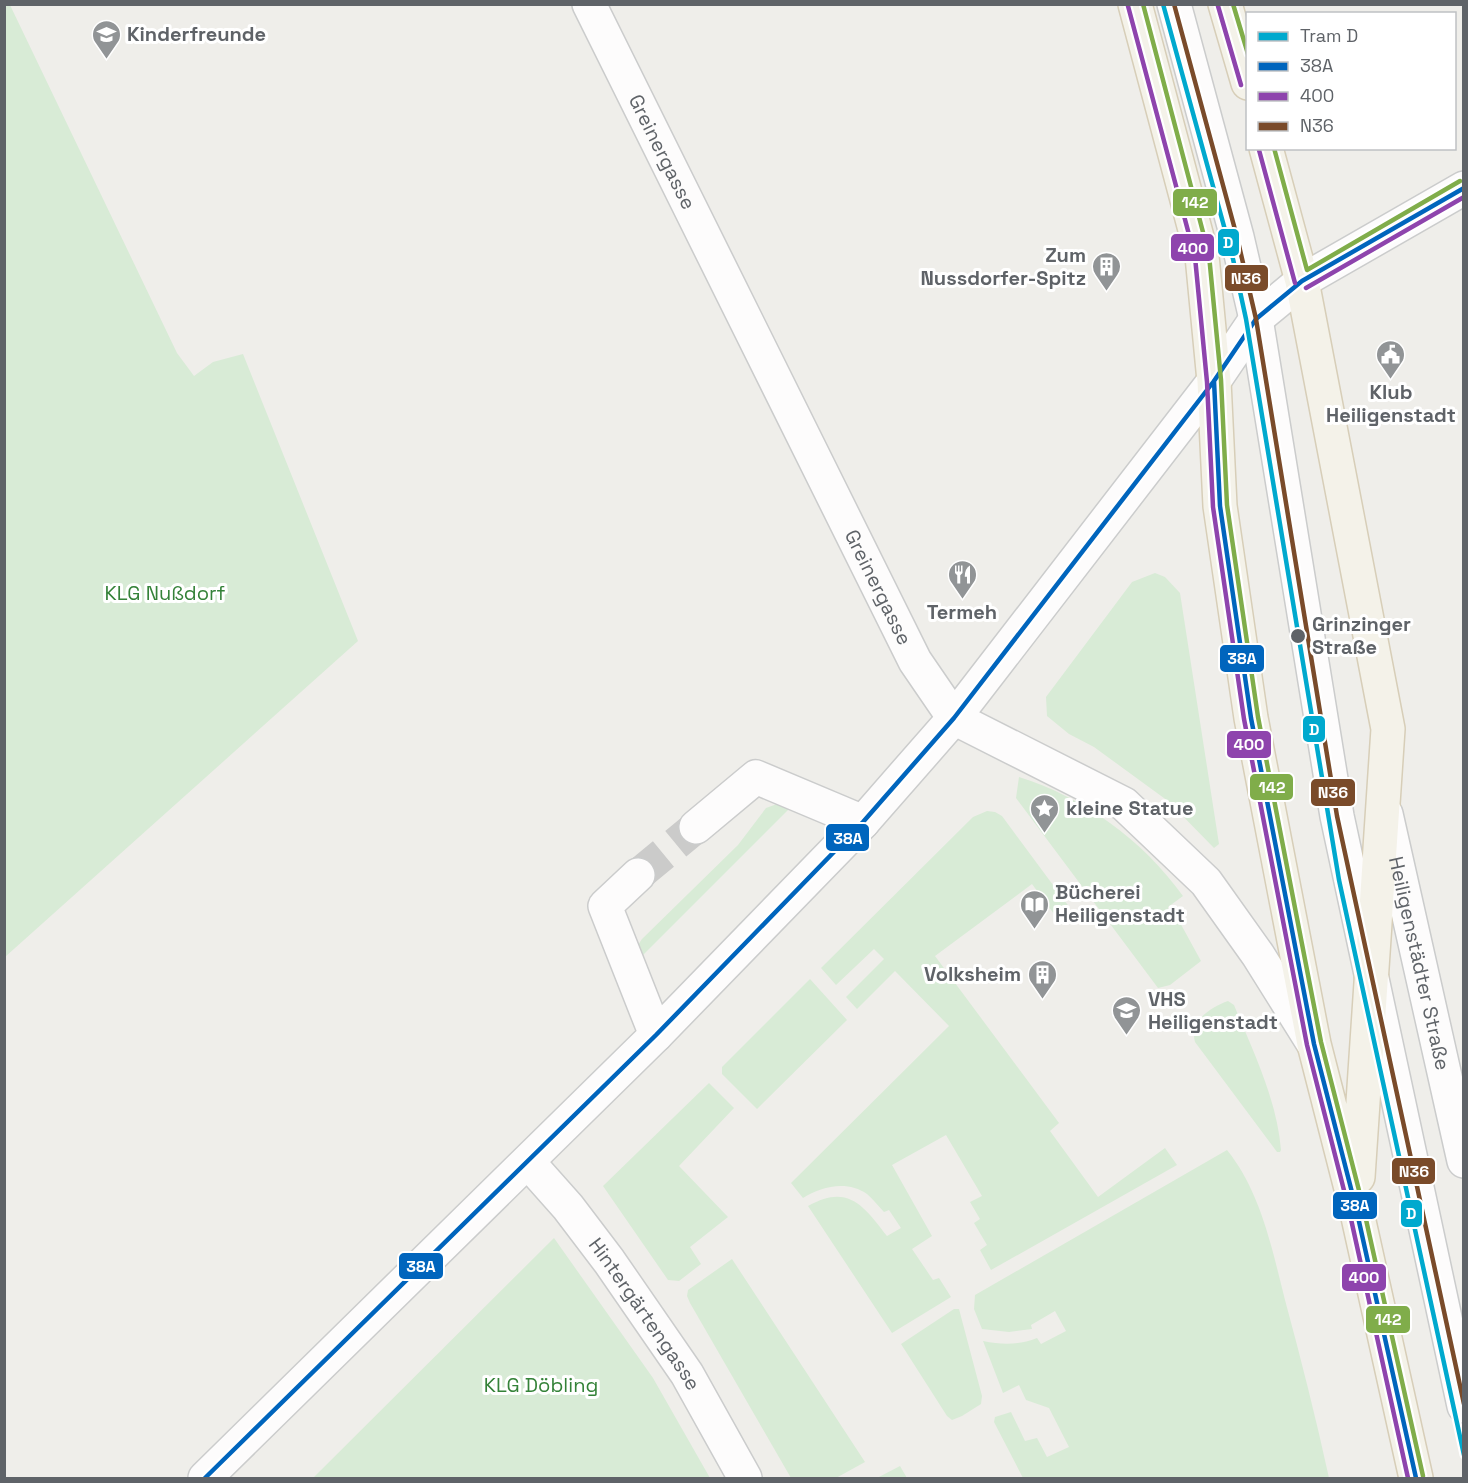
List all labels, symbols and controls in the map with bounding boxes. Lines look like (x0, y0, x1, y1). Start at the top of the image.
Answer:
legend (1246, 12, 1456, 150)
school or university icon: Kinderfreunde (90, 18, 122, 60)
place label: Kinderfreunde (127, 21, 266, 47)
text: Tram D (1300, 24, 1358, 47)
text: 38A (1300, 54, 1333, 77)
text: 400 (1300, 84, 1334, 107)
street label: Greinergasse (623, 90, 702, 214)
text: N36 (1300, 114, 1334, 137)
line badge: 142 (1172, 188, 1218, 217)
text: 142 (1182, 192, 1208, 213)
line badge: D (1217, 228, 1240, 257)
text: D (1223, 232, 1233, 253)
line badge: 400 (1170, 233, 1215, 262)
text: 400 (1178, 238, 1208, 259)
place label: Zum Nussdorfer-Spitz (920, 242, 1086, 291)
building icon: Zum Nussdorfer-Spitz (1091, 250, 1123, 292)
line badge: N36 (1224, 264, 1269, 292)
text: N36 (1231, 268, 1261, 289)
public building icon: Klub Heiligenstadt (1375, 338, 1407, 380)
place label: Klub Heiligenstadt (1326, 379, 1456, 428)
street label: Greinergasse (839, 525, 918, 649)
restaurant icon: Termeh (946, 558, 978, 600)
park label: KLG Nußdorf (105, 580, 226, 606)
place label: Termeh (927, 599, 997, 625)
place label: Grinzinger Straße (1312, 611, 1411, 660)
marker: Grinzinger Straße (1289, 627, 1307, 645)
line badge: 38A (1219, 644, 1265, 673)
text: 38A (1227, 648, 1257, 669)
line badge: D (1302, 715, 1326, 743)
text: D (1309, 719, 1319, 740)
line badge: 400 (1226, 730, 1272, 759)
text: 400 (1234, 734, 1264, 755)
line badge: 142 (1249, 773, 1294, 801)
text: 142 (1259, 777, 1285, 798)
line badge: N36 (1310, 778, 1356, 807)
text: N36 (1318, 782, 1348, 803)
place icon: kleine Statue (1029, 792, 1061, 834)
place label: kleine Statue (1066, 795, 1193, 821)
line badge: 38A (825, 823, 870, 852)
text: 38A (833, 828, 863, 849)
street label: Heiligenstädter Straße (1383, 854, 1456, 1073)
place label: Bücherei Heiligenstadt (1055, 879, 1185, 928)
library icon: Bücherei Heiligenstadt (1018, 888, 1050, 930)
building icon: Volksheim (1026, 958, 1058, 1000)
place label: Volksheim (924, 961, 1021, 987)
place label: VHS Heiligenstadt (1148, 986, 1278, 1035)
school or university icon: VHS Heiligenstadt (1111, 994, 1143, 1036)
line badge: N36 (1391, 1157, 1436, 1185)
text: N36 (1399, 1161, 1429, 1182)
line badge: 38A (1332, 1191, 1378, 1220)
text: 38A (1340, 1195, 1370, 1216)
line badge: D (1400, 1199, 1423, 1228)
text: D (1406, 1203, 1416, 1224)
street label: Hintergärtengasse (583, 1232, 706, 1395)
line badge: 38A (398, 1252, 444, 1280)
text: 38A (406, 1256, 436, 1277)
line badge: 400 (1341, 1263, 1387, 1292)
text: 400 (1349, 1267, 1379, 1288)
line badge: 142 (1365, 1305, 1411, 1334)
text: 142 (1375, 1309, 1401, 1330)
park label: KLG Döbling (484, 1372, 598, 1398)

